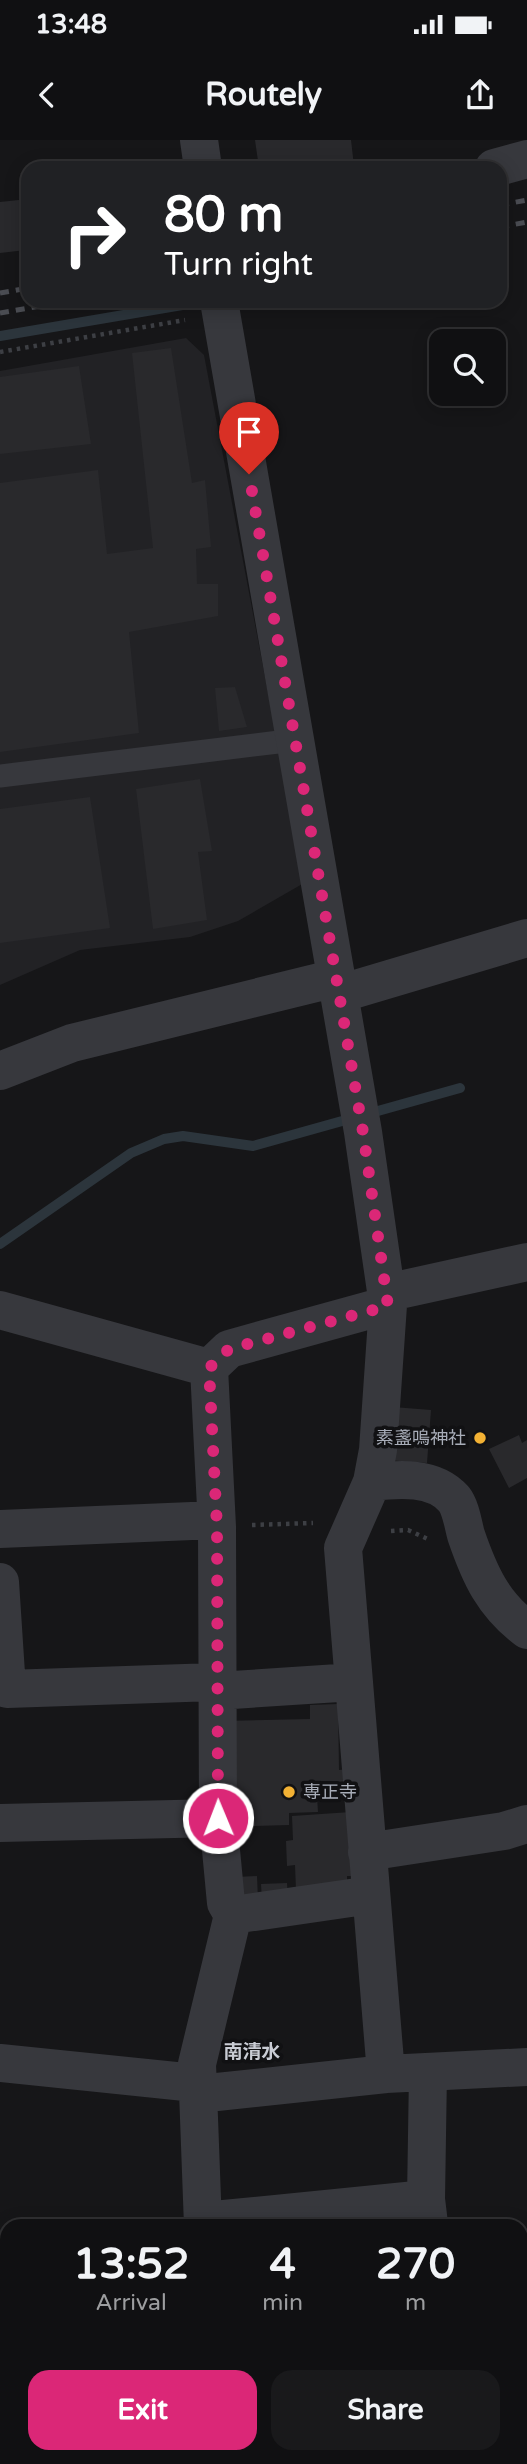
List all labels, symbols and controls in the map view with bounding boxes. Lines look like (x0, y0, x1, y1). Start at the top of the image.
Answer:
text: 13:48 (35, 9, 107, 40)
icon: back (28, 76, 66, 114)
text: Routely (205, 76, 322, 114)
icon: share (461, 76, 499, 114)
text: 80 m (164, 186, 283, 245)
icon: right (49, 189, 140, 280)
text: Turn right (164, 246, 313, 284)
map controls (429, 329, 506, 406)
button: search (429, 329, 506, 406)
pin (219, 402, 279, 474)
icon: arrive (230, 413, 268, 451)
place label: 素盞嗚神社 (376, 1427, 466, 1449)
marker: 素盞嗚神社 (472, 1430, 488, 1446)
position arrow (181, 1781, 255, 1855)
place label: 専正寺 (303, 1781, 357, 1803)
marker: 専正寺 (281, 1784, 297, 1800)
district label: 南清水 (223, 2041, 281, 2063)
text: 13:52 (73, 2239, 189, 2290)
text: 4 (269, 2239, 296, 2290)
text: 270 (376, 2239, 455, 2290)
text: Arrival (96, 2289, 167, 2317)
text: min (262, 2289, 303, 2317)
text: m (405, 2289, 426, 2317)
button: Exit (28, 2370, 257, 2450)
button: Share (271, 2370, 500, 2450)

